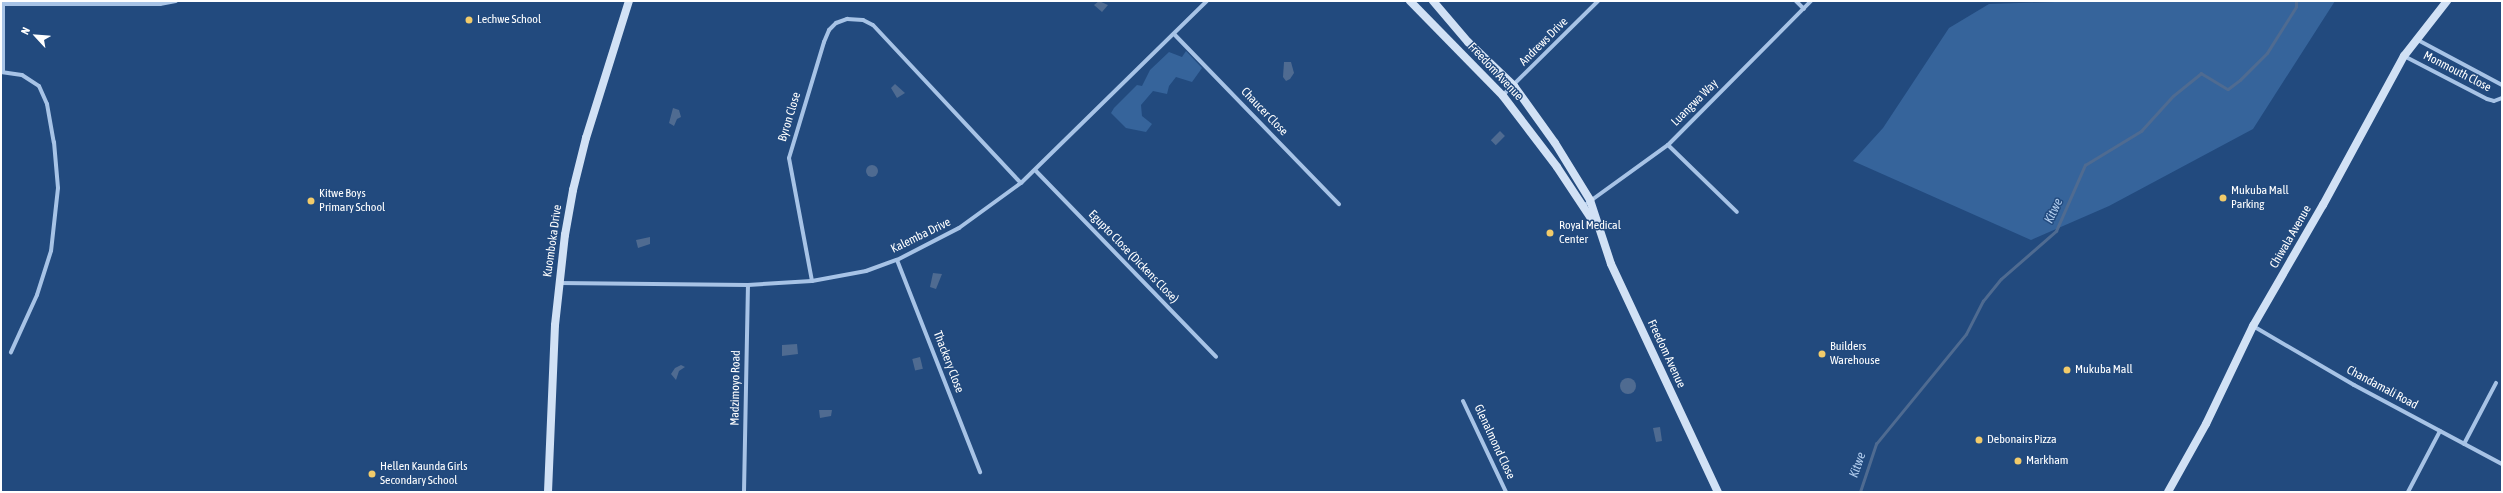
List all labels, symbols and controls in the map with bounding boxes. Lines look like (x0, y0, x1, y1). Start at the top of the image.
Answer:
place label: Lechwe School (477, 13, 541, 27)
marker: Lechwe School (464, 15, 474, 25)
street label: Andrews Drive (1517, 15, 1571, 69)
north arrow (16, 16, 56, 56)
text: N (18, 25, 32, 36)
street label: Freedom Avenue (1465, 40, 1525, 104)
street label: Monmouth Close (2421, 49, 2493, 95)
street label: Luangwa Way (1669, 77, 1721, 129)
street label: Chaucer Close (1237, 85, 1291, 139)
street label: Byron Close (776, 90, 804, 144)
place label: Mukuba Mall Parking (2231, 184, 2289, 212)
place label: Kitwe Boys Primary School (319, 187, 385, 215)
marker: Mukuba Mall Parking (2218, 193, 2228, 203)
marker: Kitwe Boys Primary School (306, 196, 316, 206)
water label: Kitwe (2041, 196, 2067, 226)
street label: Chiwala Avenue (2267, 203, 2315, 271)
street label: Kuomboka Drive (541, 204, 565, 278)
street label: Egupto Close (Dickens Close) (1085, 208, 1181, 306)
street label: Kalemba Drive (889, 215, 953, 257)
place label: Royal Medical Center (1559, 219, 1621, 247)
marker: Royal Medical Center (1544, 227, 1556, 239)
street label: Freedom Avenue (1644, 318, 1688, 390)
street label: Thackery Close (930, 329, 966, 395)
place label: Builders Warehouse (1830, 340, 1880, 368)
marker: Builders Warehouse (1817, 349, 1827, 359)
street label: Madzimoyo Road (728, 350, 744, 426)
place label: Mukuba Mall (2075, 363, 2133, 377)
street label: Chandamali Road (2344, 363, 2420, 413)
marker: Mukuba Mall (2062, 365, 2072, 375)
street label: Glenalmond Close (1470, 402, 1518, 482)
place label: Debonairs Pizza (1987, 433, 2057, 447)
marker: Debonairs Pizza (1974, 435, 1984, 445)
water label: Kitwe (1846, 450, 1870, 480)
place label: Markham (2026, 454, 2068, 468)
marker: Markham (2013, 456, 2023, 466)
place label: Hellen Kaunda Girls Secondary School (380, 460, 467, 488)
marker: Hellen Kaunda Girls Secondary School (367, 469, 377, 479)

